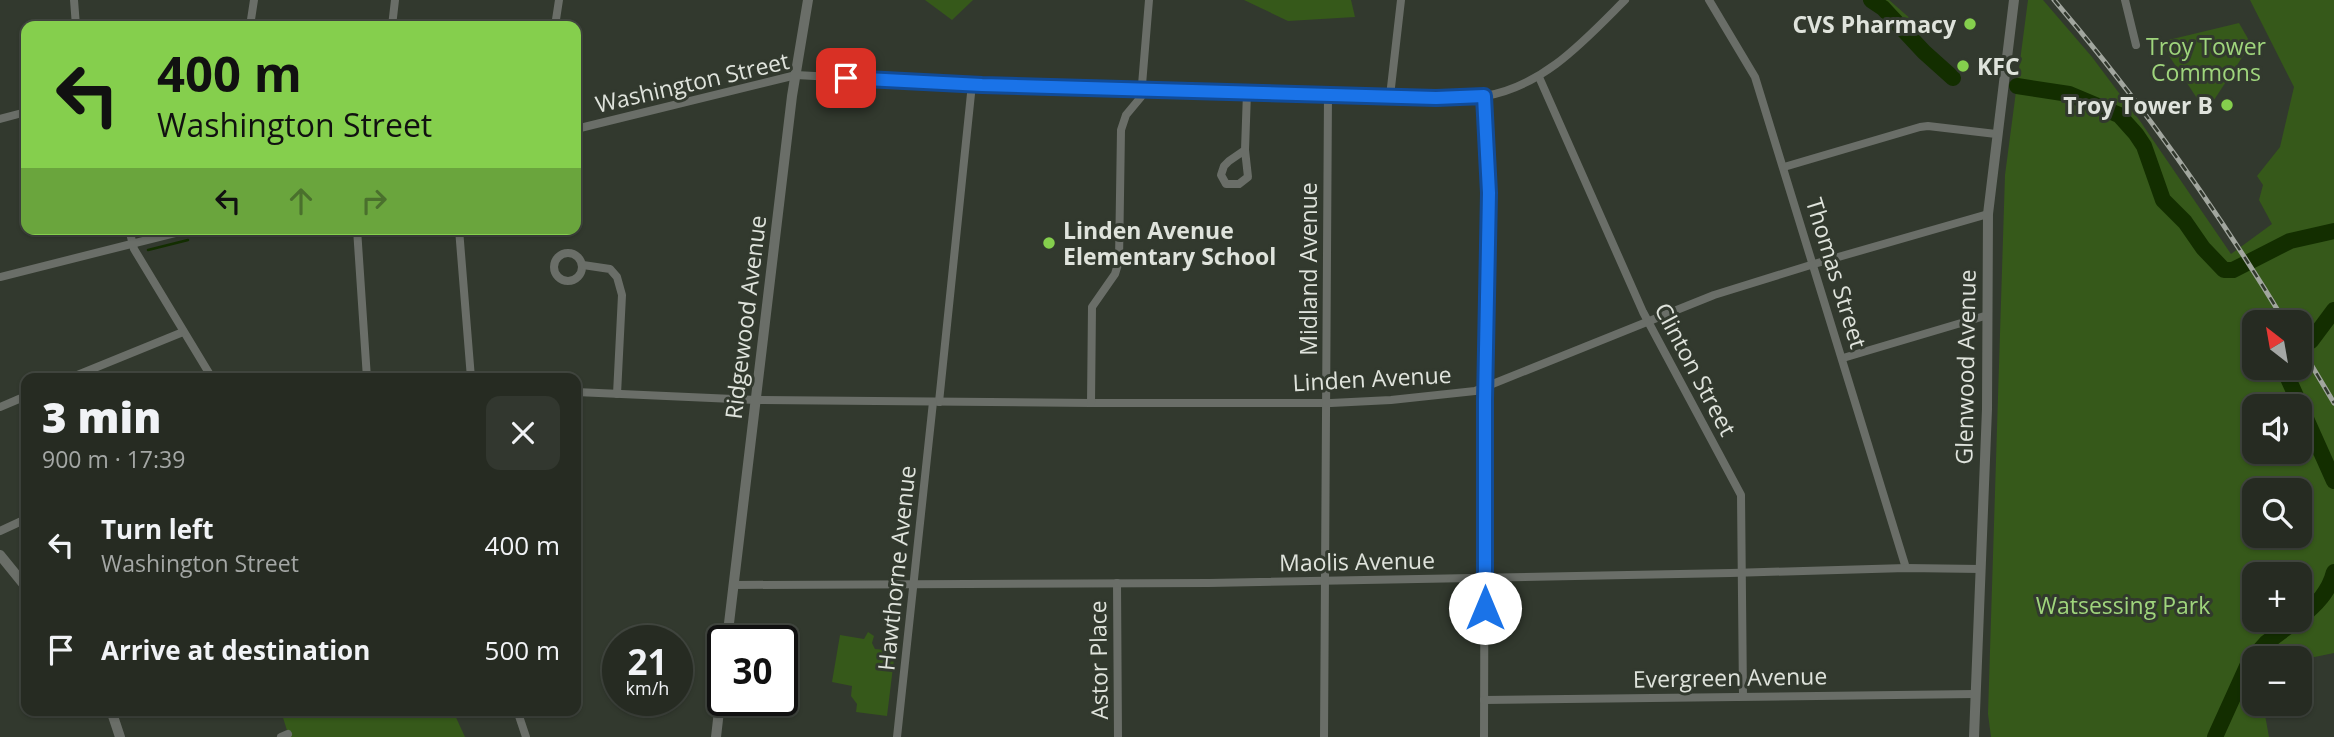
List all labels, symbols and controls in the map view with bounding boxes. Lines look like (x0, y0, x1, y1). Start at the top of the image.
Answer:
place label: CVS Pharmacy (1792, 8, 1957, 40)
marker: CVS Pharmacy (1962, 16, 1978, 32)
park label: Troy Tower Commons (2146, 30, 2267, 88)
text: 400 m (157, 40, 302, 106)
street label: Washington Street (592, 44, 792, 120)
pin (816, 48, 876, 108)
icon: left (42, 49, 133, 140)
place label: KFC (1977, 50, 2020, 82)
marker: KFC (1955, 58, 1971, 74)
icon: arrive (827, 59, 865, 97)
place label: Troy Tower B (2063, 89, 2213, 121)
marker: Troy Tower B (2219, 97, 2235, 113)
text: Washington Street (157, 103, 432, 146)
icon: left (209, 182, 247, 220)
icon: ahead (282, 182, 320, 220)
icon: right (355, 182, 393, 220)
street label: Midland Avenue (1292, 182, 1324, 356)
street label: Thomas Street (1799, 194, 1875, 352)
street label: Ridgewood Avenue (717, 213, 773, 421)
place label: Linden Avenue Elementary School (1063, 214, 1276, 272)
marker: Linden Avenue Elementary School (1041, 235, 1057, 251)
street label: Glenwood Avenue (1947, 269, 1983, 465)
street label: Clinton Street (1647, 297, 1745, 441)
north arrow (2242, 310, 2312, 380)
map controls (2242, 310, 2312, 716)
street label: Linden Avenue (1292, 358, 1452, 398)
text: 3 min (42, 388, 161, 445)
button: sound (2242, 394, 2312, 464)
button: close (486, 396, 560, 470)
text: 900 m · 17:39 (42, 443, 185, 475)
street label: Hawthorne Avenue (869, 464, 923, 672)
button: search (2242, 478, 2312, 548)
text: Turn left (101, 511, 213, 547)
icon: left (42, 526, 80, 564)
text: 400 m (485, 527, 560, 563)
street label: Maolis Avenue (1279, 544, 1435, 578)
text: Washington Street (101, 547, 299, 579)
button: + (2242, 562, 2312, 632)
position arrow (1448, 571, 1522, 645)
park label: Watsessing Park (2036, 589, 2210, 621)
street label: Astor Place (1081, 600, 1115, 720)
speed limit sign: 30 (707, 625, 798, 716)
icon: arrive (42, 631, 80, 669)
text: Arrive at destination (101, 632, 370, 668)
text: 500 m (485, 632, 560, 668)
text: 21 (627, 638, 668, 685)
button: − (2242, 646, 2312, 716)
street label: Evergreen Avenue (1633, 659, 1827, 695)
text: km/h (626, 676, 669, 700)

